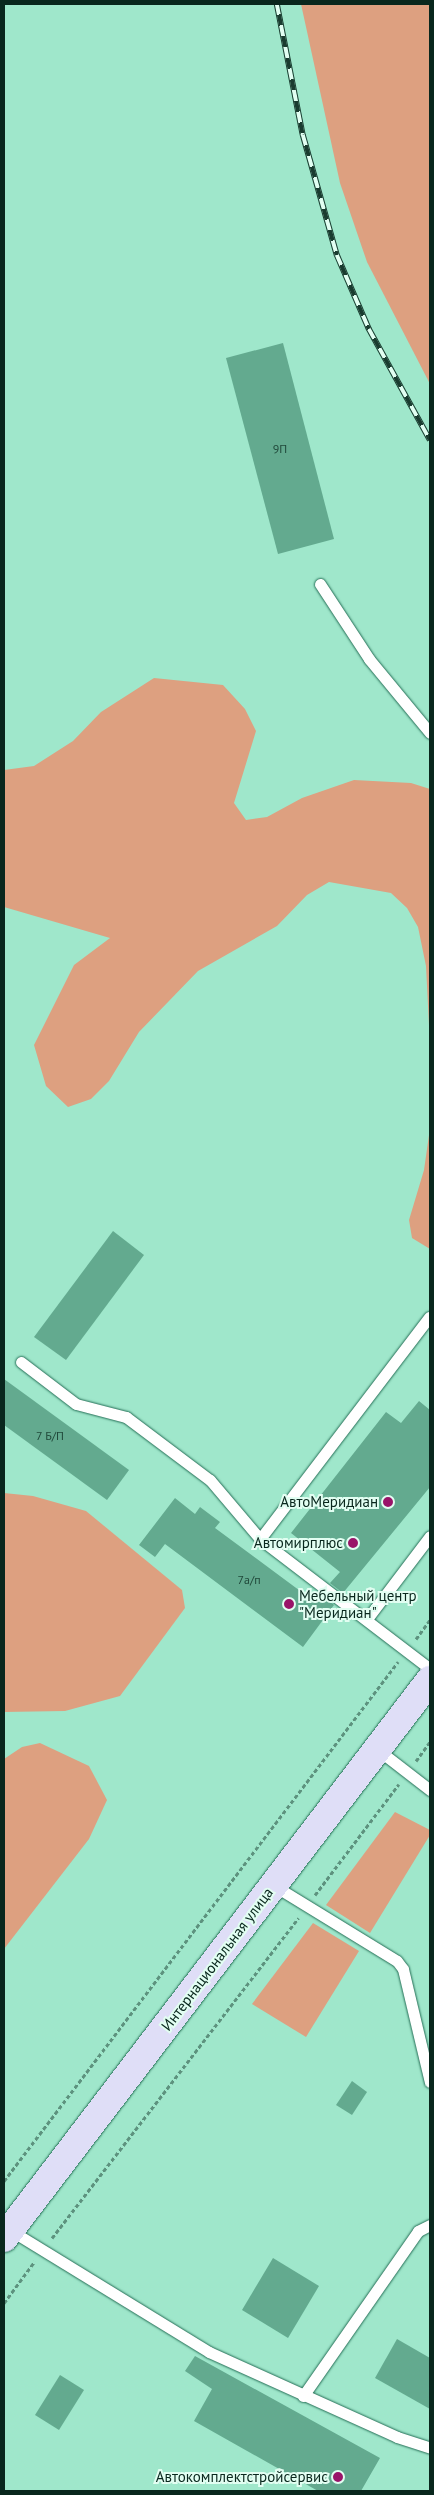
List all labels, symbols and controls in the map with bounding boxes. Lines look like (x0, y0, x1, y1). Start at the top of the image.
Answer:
house number: 9П (273, 442, 287, 456)
house number: 7 Б/П (36, 1429, 64, 1443)
place label: АвтоМеридиан (280, 1493, 378, 1511)
marker: АвтоМеридиан (382, 1496, 394, 1508)
place label: Автомирплюс (254, 1534, 343, 1552)
marker: Автомирплюс (347, 1537, 359, 1549)
house number: 7а/п (237, 1573, 261, 1587)
place label: Мебельный центр "Меридиан" (299, 1586, 417, 1621)
marker: Мебельный центр "Меридиан" (283, 1598, 295, 1610)
street label: Интернациональная улица (157, 1884, 277, 2034)
place label: Автокомплектстройсервис (156, 2468, 328, 2486)
marker: Автокомплектстройсервис (332, 2471, 344, 2483)

